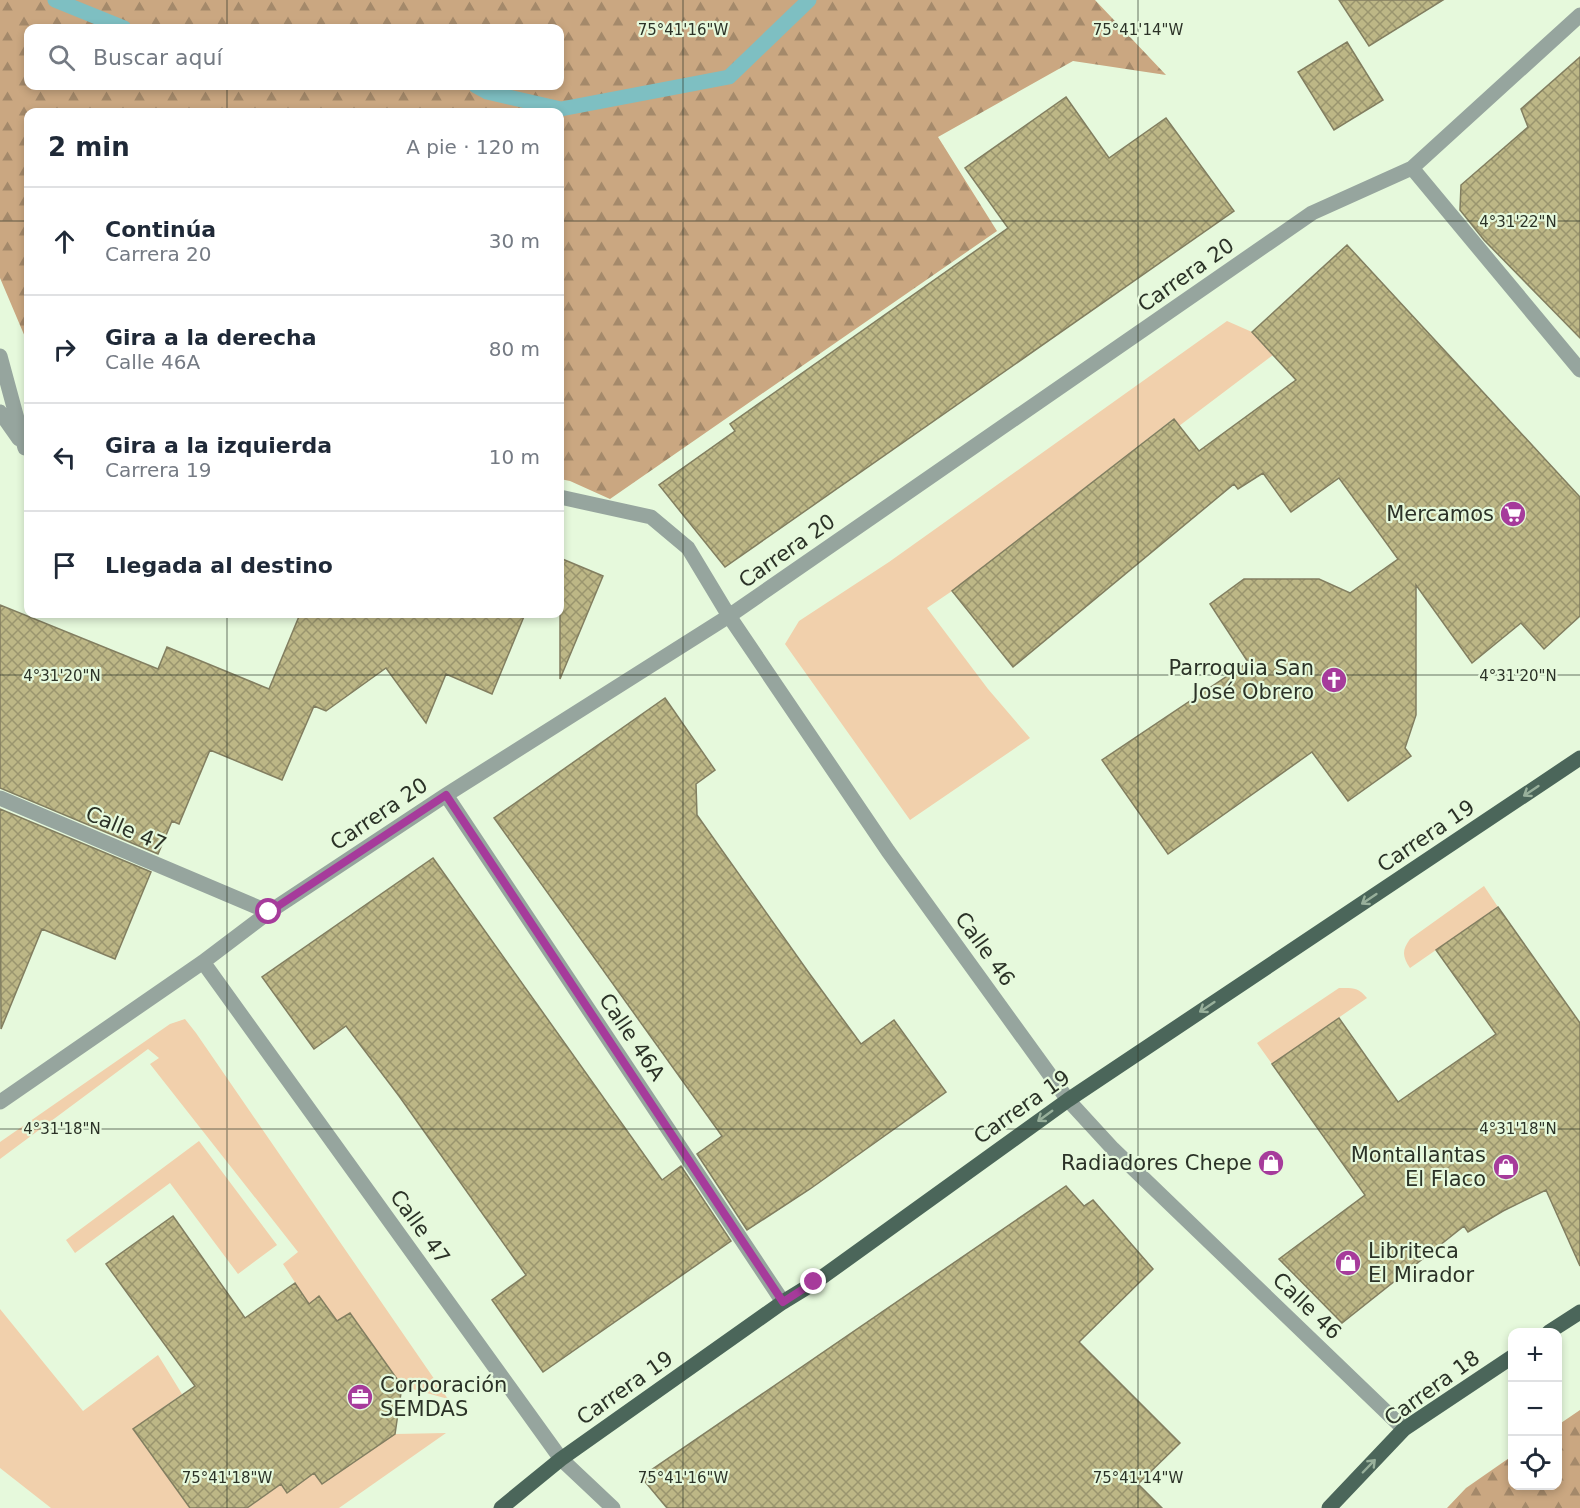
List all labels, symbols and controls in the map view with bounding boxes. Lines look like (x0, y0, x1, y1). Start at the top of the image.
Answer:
text: 75°41'16"W (638, 21, 728, 39)
text: 75°41'14"W (1093, 21, 1183, 39)
search box (24, 24, 564, 90)
icon: search (45, 41, 78, 74)
text: Buscar aquí (93, 45, 223, 70)
text: 2 min (48, 132, 130, 162)
text: A pie · 120 m (406, 135, 540, 159)
text: 4°31'22"N (1479, 213, 1557, 231)
text: Continúa (105, 217, 216, 242)
icon: ahead (48, 225, 81, 258)
text: 30 m (489, 229, 540, 253)
street label: Carrera 20 (1133, 233, 1239, 317)
text: Carrera 20 (105, 242, 211, 266)
text: Gira a la derecha (105, 325, 317, 350)
icon: right (48, 333, 81, 366)
text: 80 m (489, 337, 540, 361)
text: Calle 46A (105, 350, 200, 374)
text: Gira a la izquierda (105, 433, 332, 458)
icon: left (48, 441, 81, 474)
text: 10 m (489, 445, 540, 469)
text: Carrera 19 (105, 458, 211, 482)
supermarket icon: Mercamos (1498, 499, 1528, 529)
place label: Mercamos (1386, 502, 1494, 526)
street label: Carrera 20 (734, 509, 840, 593)
icon: arrive (48, 549, 81, 582)
text: Llegada al destino (105, 553, 333, 578)
place label: Parroquia San José Obrero (1169, 656, 1314, 704)
church icon: Parroquia San José Obrero (1319, 665, 1349, 695)
text: 4°31'20"N (23, 667, 101, 685)
text: 4°31'20"N (1479, 667, 1557, 685)
street label: Carrera 20 (326, 773, 432, 855)
one-way arrow (1524, 785, 1540, 797)
street label: Carrera 19 (1373, 795, 1479, 877)
street label: Calle 47 (82, 801, 170, 857)
one-way arrow (1361, 893, 1378, 905)
route start (255, 898, 281, 924)
street label: Calle 46 (950, 907, 1020, 991)
street label: Calle 46A (594, 989, 670, 1086)
one-way arrow (1199, 1001, 1215, 1013)
street label: Carrera 19 (969, 1065, 1075, 1149)
one-way arrow (1038, 1110, 1054, 1122)
text: 4°31'18"N (23, 1120, 101, 1138)
text: 4°31'18"N (1479, 1120, 1557, 1138)
place label: Montallantas El Flaco (1351, 1143, 1486, 1191)
shop icon: Radiadores Chepe (1256, 1148, 1286, 1178)
place label: Radiadores Chepe (1061, 1151, 1252, 1175)
shop icon: Montallantas El Flaco (1491, 1152, 1521, 1182)
street label: Calle 47 (385, 1185, 455, 1269)
place label: Libriteca El Mirador (1368, 1239, 1474, 1287)
shop icon: Libriteca El Mirador (1333, 1248, 1363, 1278)
route end (800, 1268, 826, 1294)
street label: Calle 46 (1268, 1268, 1346, 1344)
map controls (1508, 1328, 1562, 1490)
button: + (1508, 1328, 1562, 1382)
street label: Carrera 18 (1380, 1345, 1484, 1431)
street label: Carrera 19 (572, 1346, 678, 1430)
place label: Corporación SEMDAS (380, 1373, 507, 1421)
office icon: Corporación SEMDAS (345, 1382, 375, 1412)
button: − (1508, 1382, 1562, 1436)
button: locate (1508, 1436, 1562, 1490)
one-way arrow (1362, 1458, 1376, 1473)
text: 75°41'18"W (182, 1469, 272, 1487)
text: 75°41'16"W (638, 1469, 728, 1487)
text: 75°41'14"W (1093, 1469, 1183, 1487)

